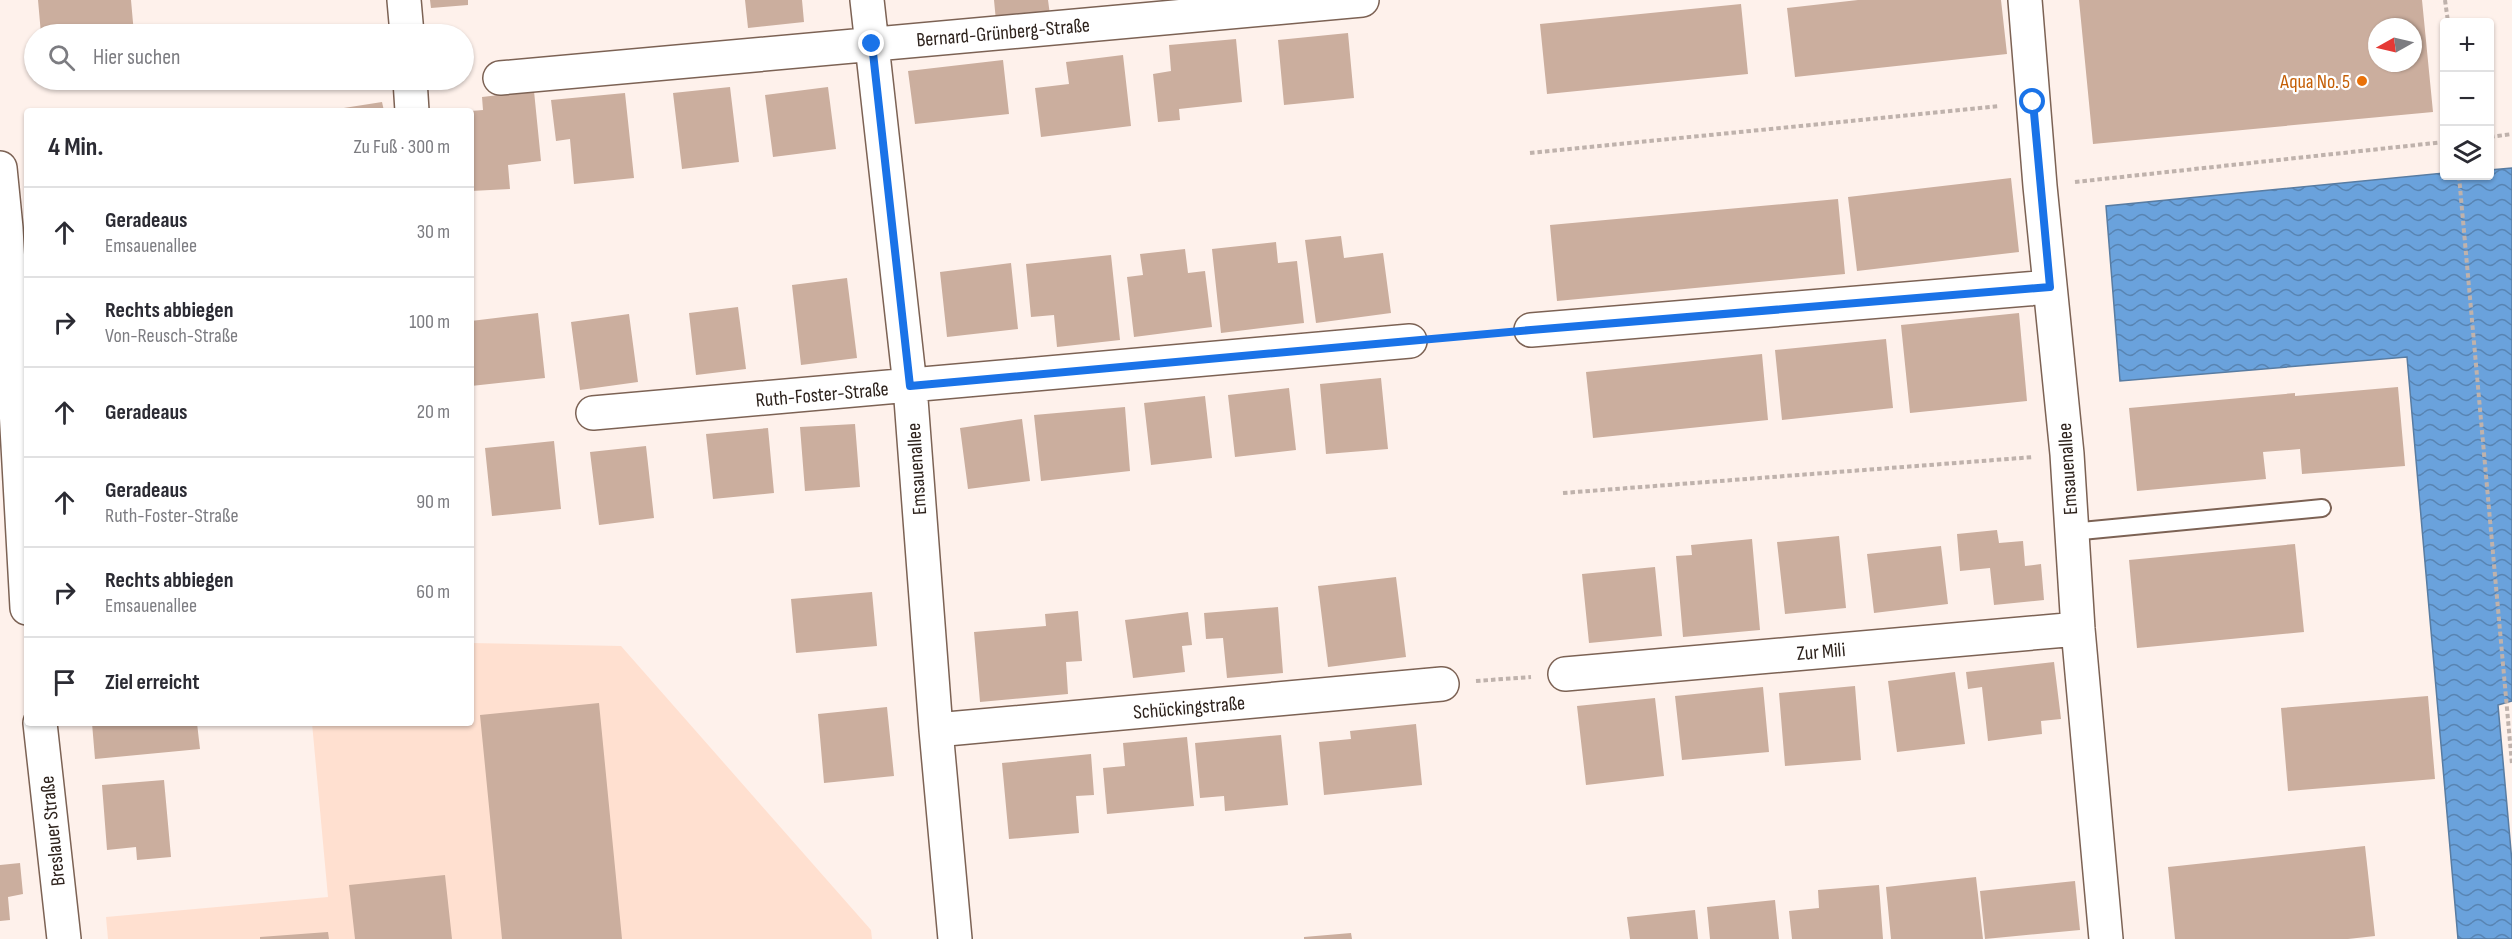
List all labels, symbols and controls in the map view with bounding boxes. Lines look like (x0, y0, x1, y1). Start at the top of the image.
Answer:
street label: Bernard-Grünberg-Straße (915, 13, 1091, 53)
north arrow (2368, 18, 2422, 72)
map controls (2440, 18, 2494, 180)
button: + (2440, 18, 2494, 72)
search box (24, 24, 474, 90)
route end (858, 30, 884, 56)
icon: search (45, 41, 78, 74)
text: Hier suchen (93, 44, 181, 71)
place label: Aqua No. 5 (2279, 70, 2350, 94)
button: − (2440, 72, 2494, 126)
marker: Aqua No. 5 (2355, 74, 2369, 88)
route start (2019, 88, 2045, 114)
button: layers (2440, 126, 2494, 180)
text: 4 Min. (48, 132, 103, 163)
text: Zu Fuß · 300 m (354, 135, 450, 159)
text: Geradeaus (105, 207, 188, 234)
icon: ahead (48, 216, 81, 249)
text: 30 m (417, 220, 450, 244)
text: Emsauenallee (105, 234, 197, 258)
text: Rechts abbiegen (105, 297, 234, 324)
icon: right (48, 306, 81, 339)
text: 100 m (409, 310, 450, 334)
text: Von-Reusch-Straße (105, 324, 238, 348)
street label: Ruth-Foster-Straße (755, 377, 890, 413)
icon: ahead (48, 396, 81, 429)
text: Geradeaus (105, 399, 188, 426)
text: 20 m (417, 400, 450, 424)
street label: Emsauenallee (902, 422, 932, 516)
street label: Emsauenallee (2053, 422, 2083, 516)
text: Geradeaus (105, 477, 188, 504)
icon: ahead (48, 486, 81, 519)
text: 90 m (416, 490, 450, 514)
text: Ruth-Foster-Straße (105, 504, 238, 528)
text: Rechts abbiegen (105, 567, 234, 594)
icon: right (48, 576, 81, 609)
text: 60 m (416, 580, 450, 604)
text: Emsauenallee (105, 594, 197, 618)
street label: Zur Mili (1796, 638, 1846, 666)
icon: arrive (48, 666, 81, 699)
text: Ziel erreicht (105, 669, 200, 696)
street label: Schückingstraße (1132, 691, 1246, 725)
street label: Breslauer Straße (35, 775, 71, 887)

